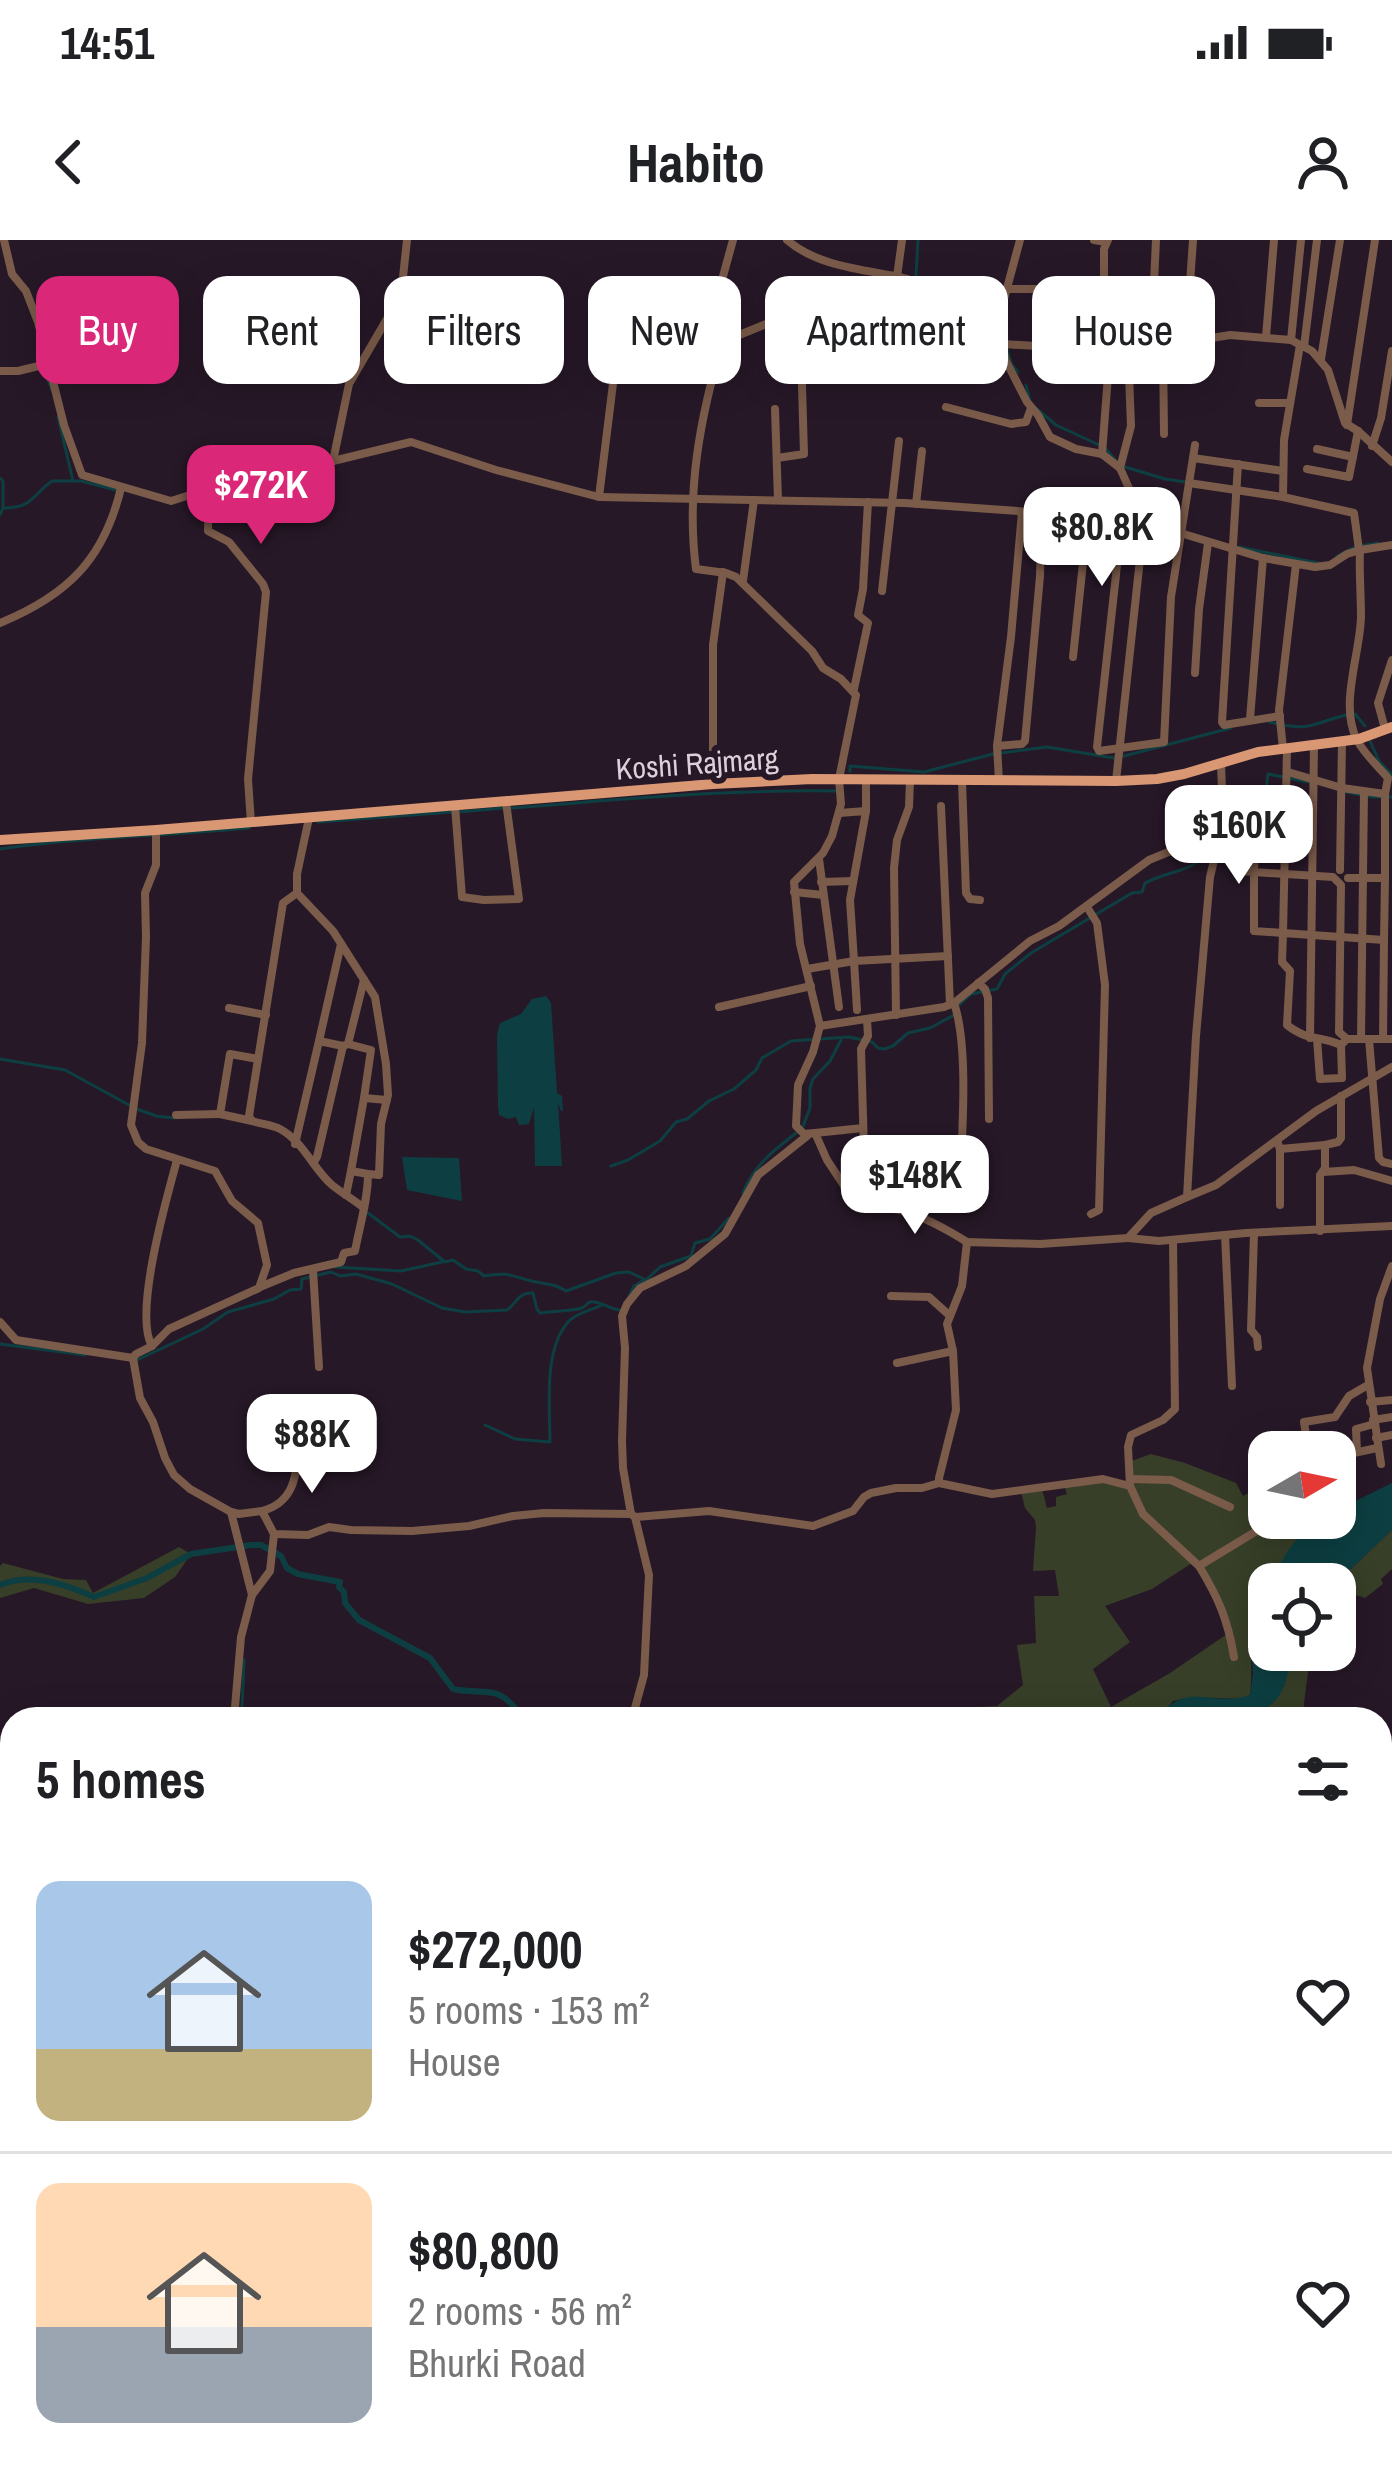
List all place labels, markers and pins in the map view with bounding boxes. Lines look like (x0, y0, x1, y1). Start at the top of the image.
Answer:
pin: $272K (177, 445, 345, 547)
pin: $80.8K (1004, 487, 1200, 589)
pin: $160K (1155, 785, 1323, 887)
pin: $148K (831, 1135, 999, 1237)
pin: $88K (241, 1394, 383, 1496)

